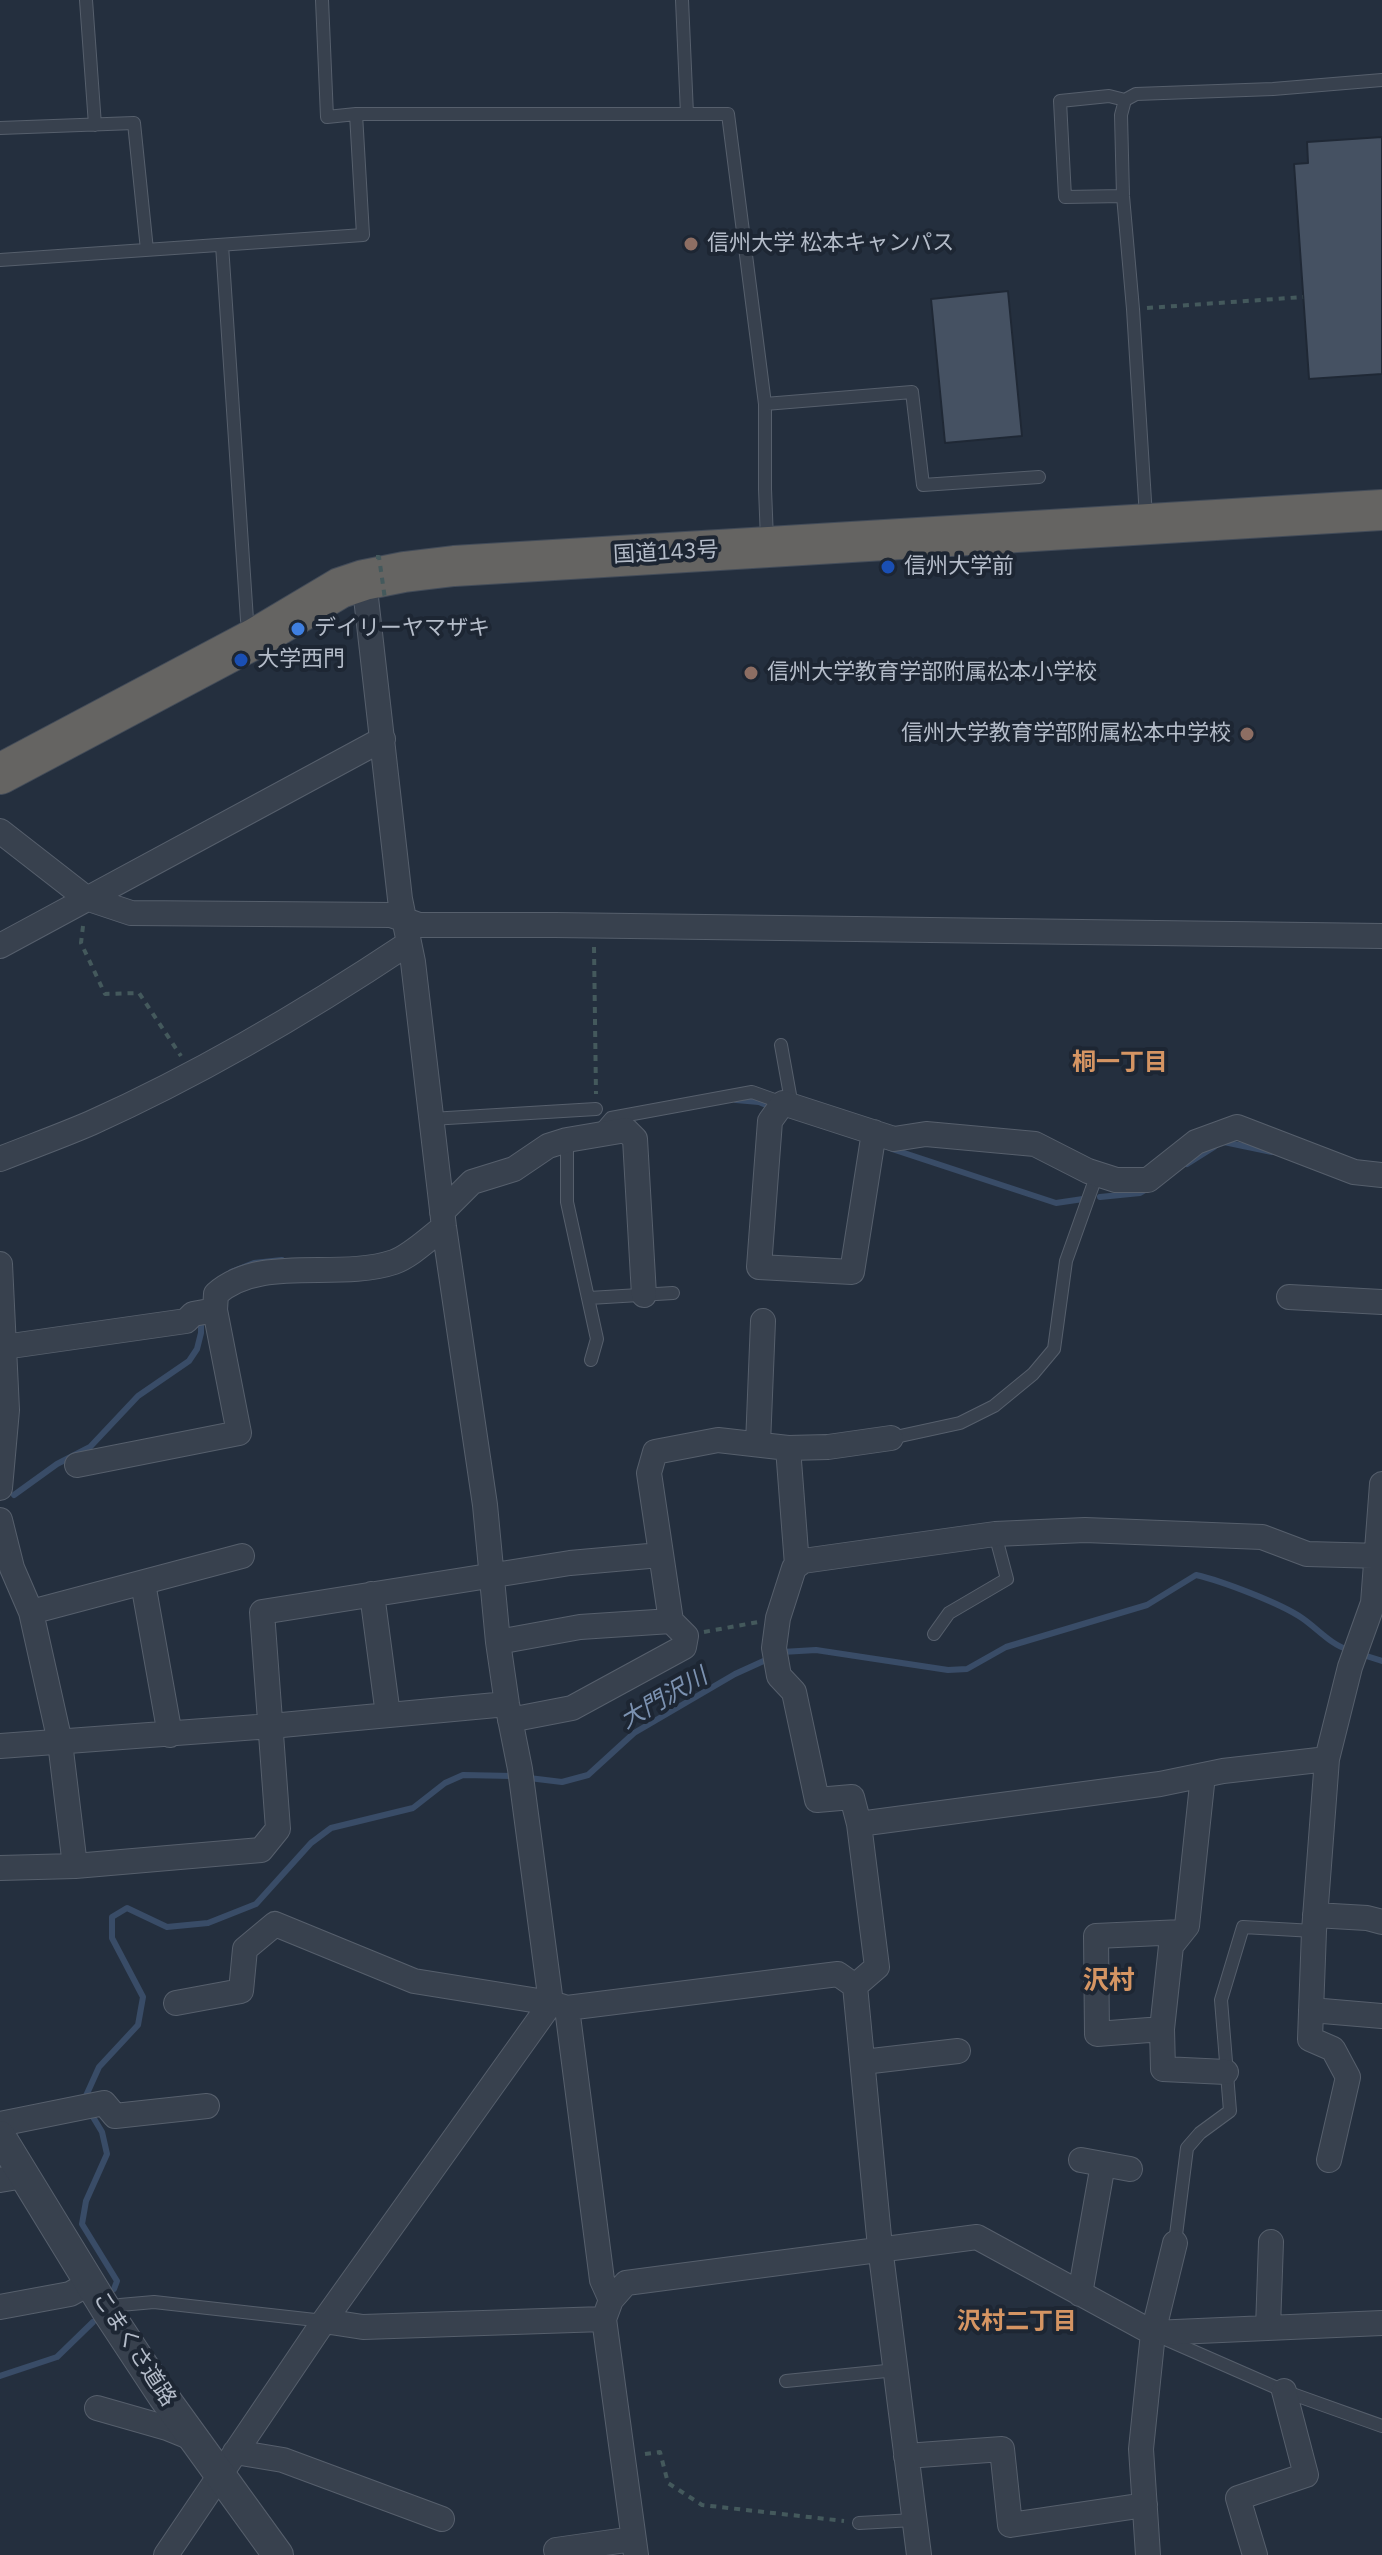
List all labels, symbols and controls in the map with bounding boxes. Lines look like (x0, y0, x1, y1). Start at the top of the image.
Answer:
place label: 信州大学 松本キャンパス (707, 231, 954, 257)
marker: 信州大学 松本キャンパス (682, 235, 700, 253)
street label: 国道143号 (613, 537, 719, 569)
place label: 信州大学前 (904, 554, 1014, 580)
marker: 信州大学前 (879, 558, 897, 576)
place label: デイリーヤマザキ (314, 616, 490, 642)
marker: デイリーヤマザキ (289, 620, 307, 638)
place label: 大学西門 (257, 647, 345, 673)
marker: 大学西門 (232, 651, 250, 669)
place label: 信州大学教育学部附属松本小学校 (767, 660, 1097, 686)
marker: 信州大学教育学部附属松本小学校 (742, 664, 760, 682)
place label: 信州大学教育学部附属松本中学校 (901, 721, 1231, 747)
marker: 信州大学教育学部附属松本中学校 (1238, 725, 1256, 743)
district label: 桐一丁目 (1072, 1049, 1168, 1077)
water label: 大門沢川 (615, 1663, 713, 1735)
district label: 沢村 (1083, 1965, 1135, 1997)
street label: こまくさ道路 (87, 2286, 181, 2412)
district label: 沢村二丁目 (957, 2308, 1077, 2336)

